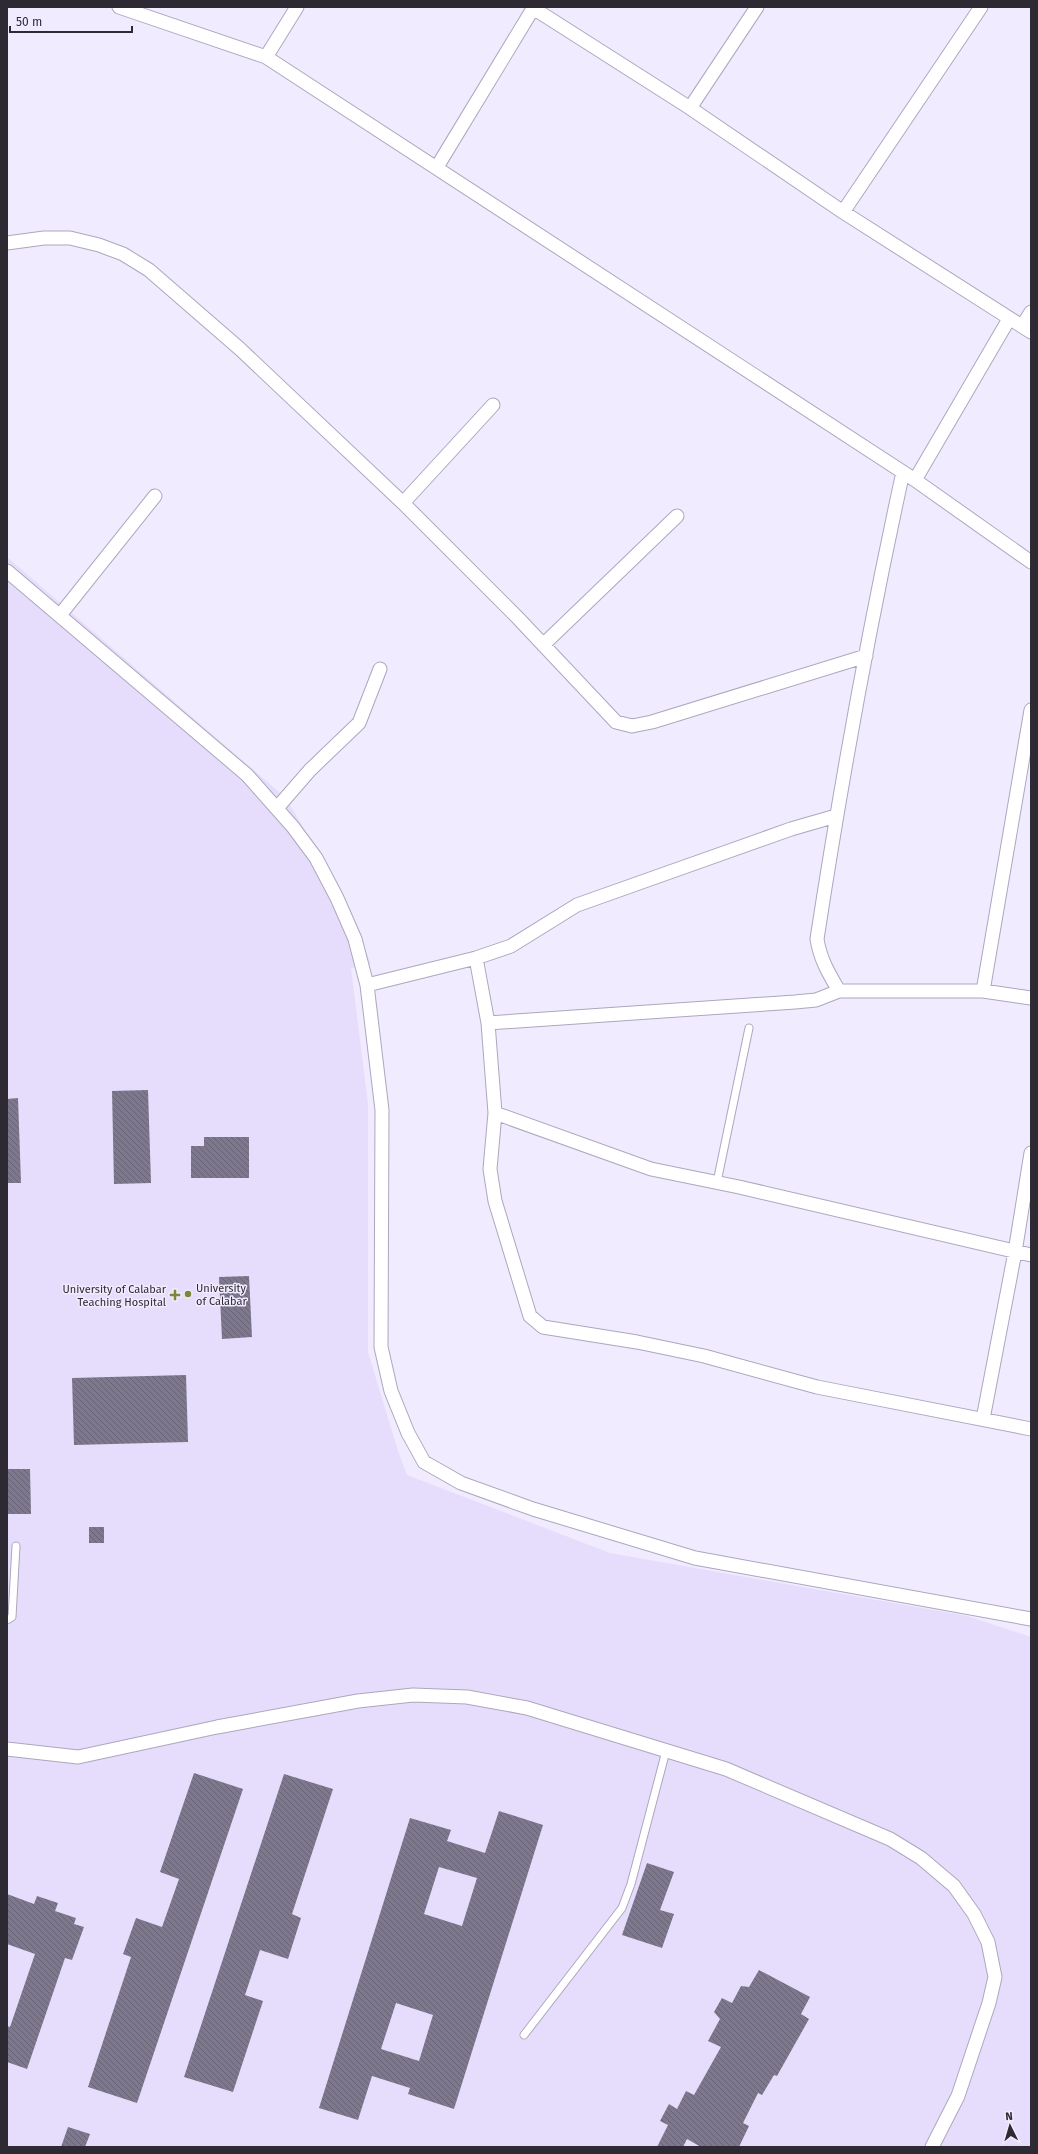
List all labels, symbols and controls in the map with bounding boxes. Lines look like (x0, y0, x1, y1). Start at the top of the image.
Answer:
scale bar (10, 8, 132, 34)
text: 50 m (16, 15, 42, 29)
place label: University of Calabar (196, 1282, 248, 1308)
place label: University of Calabar Teaching Hospital (62, 1283, 167, 1309)
marker: University of Calabar Teaching Hospital (169, 1289, 181, 1301)
marker: University of Calabar (183, 1289, 193, 1299)
north arrow (990, 2106, 1030, 2146)
text: N (1005, 2110, 1013, 2123)

